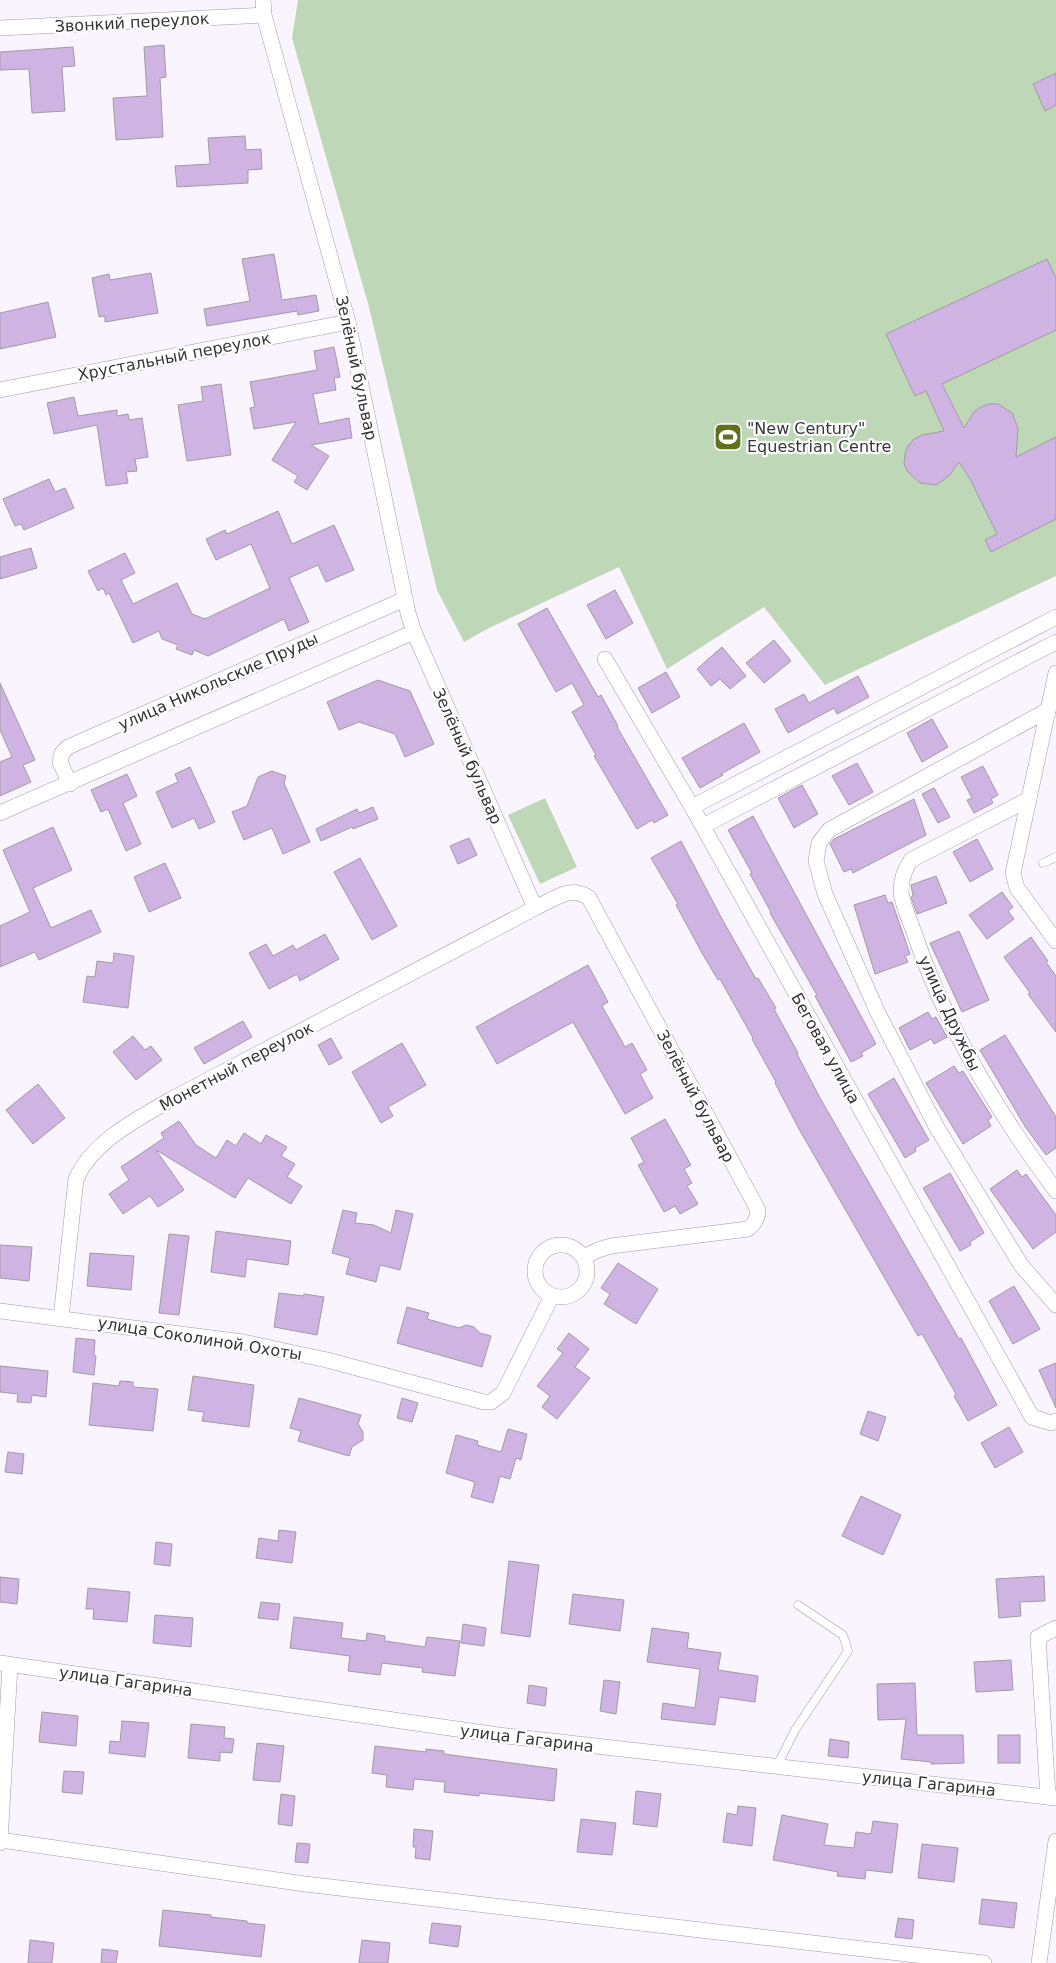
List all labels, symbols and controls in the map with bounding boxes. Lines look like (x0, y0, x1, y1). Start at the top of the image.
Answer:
street label: Звонкий переулок (54, 9, 210, 36)
street label: Зелёный бульвар (332, 294, 381, 442)
street label: Хрустальный переулок (76, 328, 273, 385)
place label: "New Century" Equestrian Centre (747, 419, 891, 456)
sports icon: "New Century" Equestrian Centre (713, 422, 743, 452)
street label: улица Никольские Пруды (115, 629, 321, 734)
street label: Зелёный бульвар (429, 685, 506, 827)
street label: улица Дружбы (915, 953, 985, 1074)
street label: Беговая улица (787, 990, 864, 1107)
street label: Монетный переулок (156, 1018, 317, 1115)
street label: Зелёный бульвар (653, 1027, 738, 1166)
street label: улица Соколиной Охоты (96, 1313, 303, 1364)
street label: улица Гагарина (58, 1663, 194, 1700)
street label: улица Гагарина (459, 1721, 595, 1756)
street label: улица Гагарина (861, 1767, 997, 1800)

